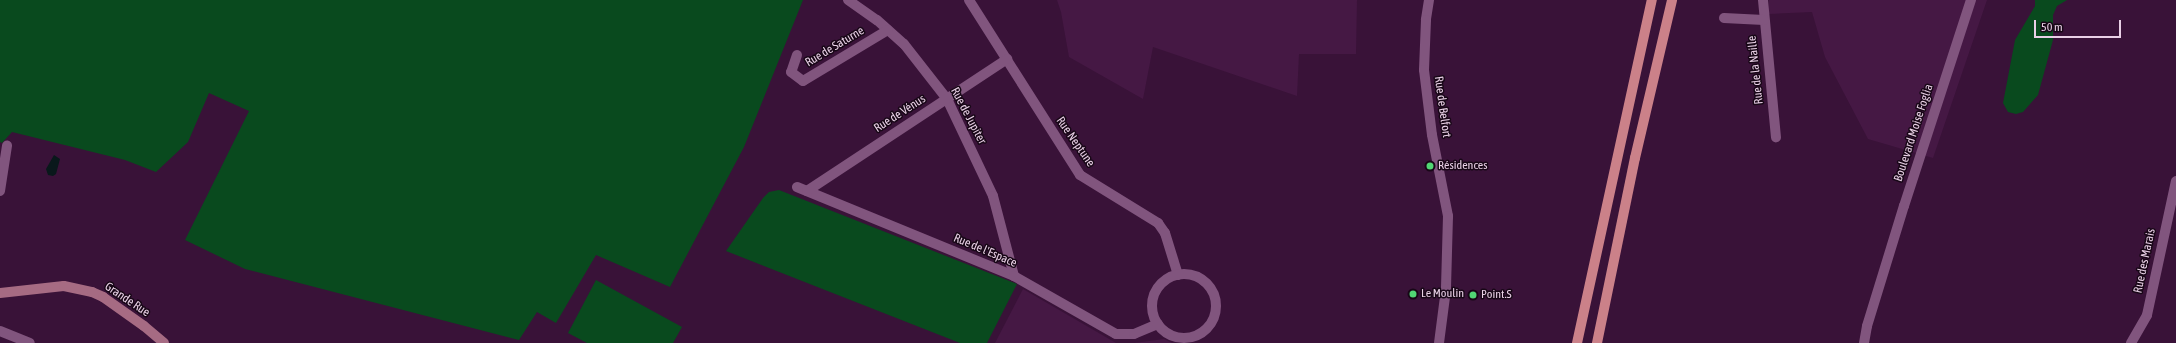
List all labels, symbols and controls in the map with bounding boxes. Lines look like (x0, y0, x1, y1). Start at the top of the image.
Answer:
scale bar (2036, 12, 2123, 38)
text: 50 m (2041, 20, 2063, 34)
street label: Rue de Saturne (803, 24, 867, 70)
street label: Rue de la Naille (1745, 35, 1767, 105)
street label: Rue de Belfort (1431, 75, 1453, 139)
street label: Boulevard Moise Foglia (1891, 83, 1937, 183)
street label: Rue de Jupiter (947, 85, 989, 147)
street label: Rue de Vénus (872, 92, 928, 136)
street label: Rue Neptune (1053, 114, 1097, 170)
place label: Résidences (1438, 159, 1488, 173)
marker: Résidences (1425, 161, 1435, 171)
street label: Rue des Marais (2131, 228, 2159, 294)
street label: Rue de l'Espace (951, 231, 1019, 271)
street label: Grande Rue (102, 280, 152, 320)
place label: Le Moulin (1421, 287, 1464, 301)
place label: Point.S (1481, 288, 1512, 302)
marker: Le Moulin (1408, 289, 1418, 299)
marker: Point.S (1468, 290, 1478, 300)

